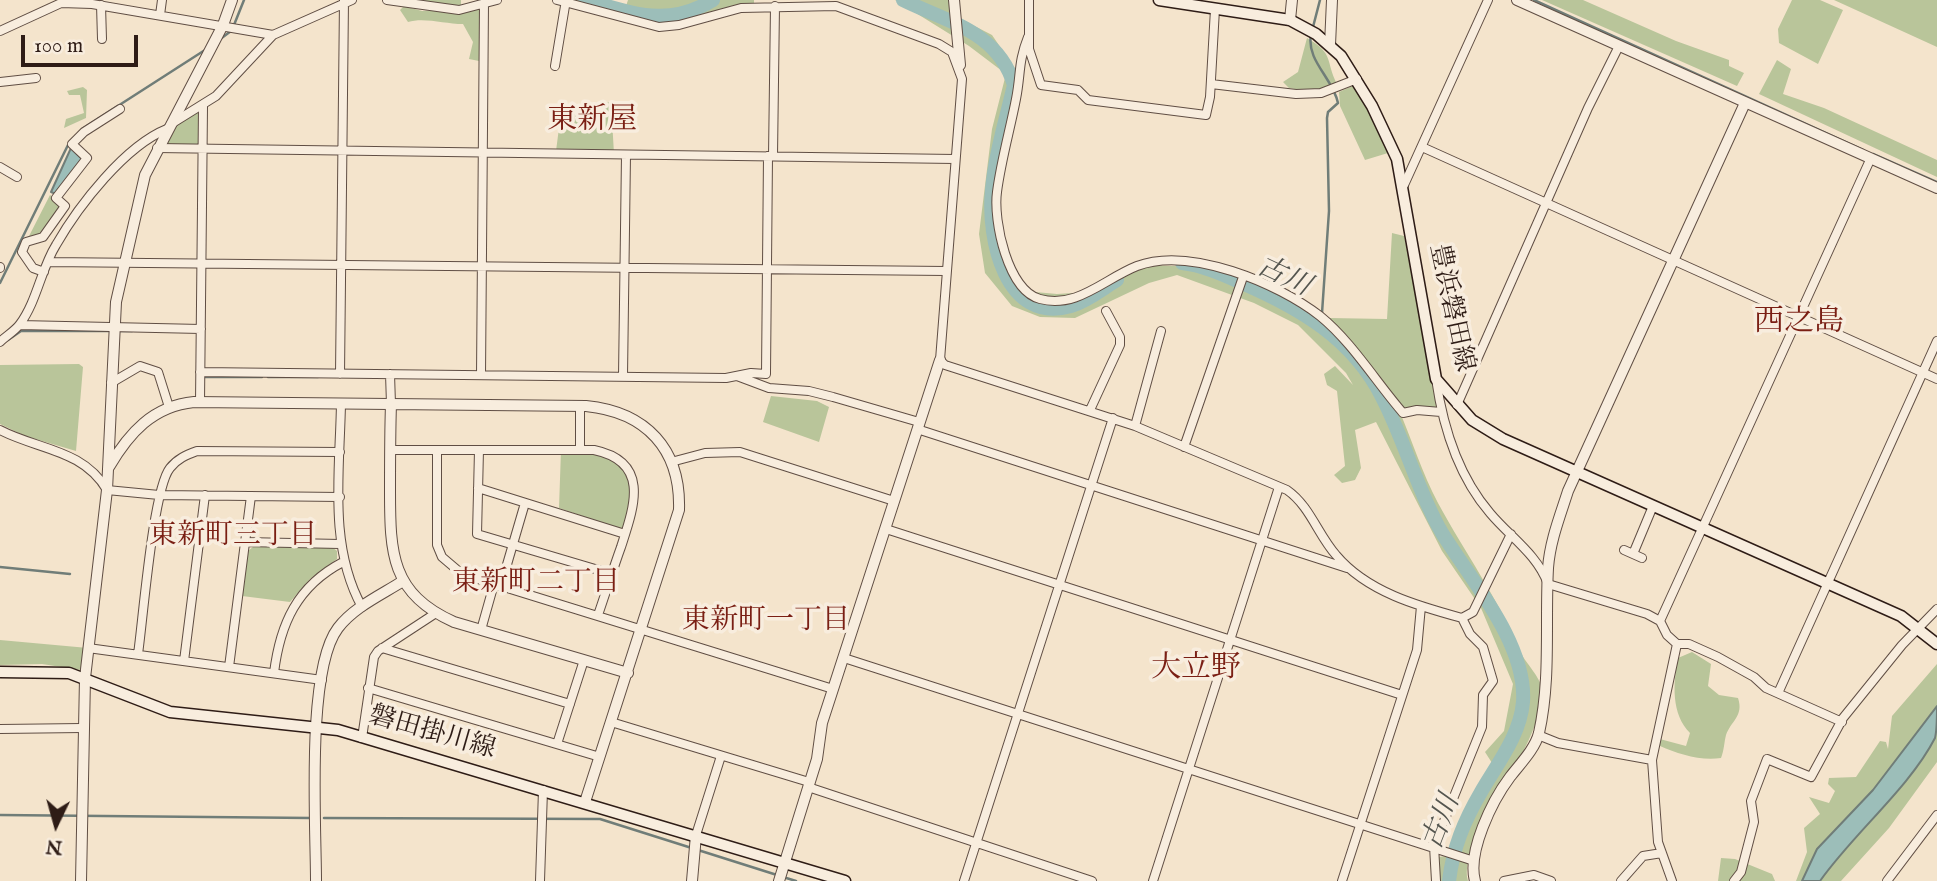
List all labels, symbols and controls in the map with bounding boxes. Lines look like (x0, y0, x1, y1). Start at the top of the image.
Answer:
scale bar (24, 21, 142, 65)
text: 100 m (34, 33, 83, 60)
district label: 東新屋 (547, 104, 637, 140)
street label: 豊浜磐田線 (1421, 241, 1479, 375)
water label: 古川 (1251, 251, 1315, 305)
district label: 西之島 (1754, 306, 1844, 342)
district label: 東新町三丁目 (149, 520, 317, 554)
district label: 東新町二丁目 (452, 567, 620, 601)
district label: 東新町一丁目 (682, 605, 850, 639)
district label: 大立野 (1151, 652, 1241, 688)
street label: 磐田掛川線 (365, 701, 499, 767)
north arrow (21, 790, 91, 860)
water label: 古川 (1417, 791, 1469, 855)
text: N (45, 833, 63, 859)

